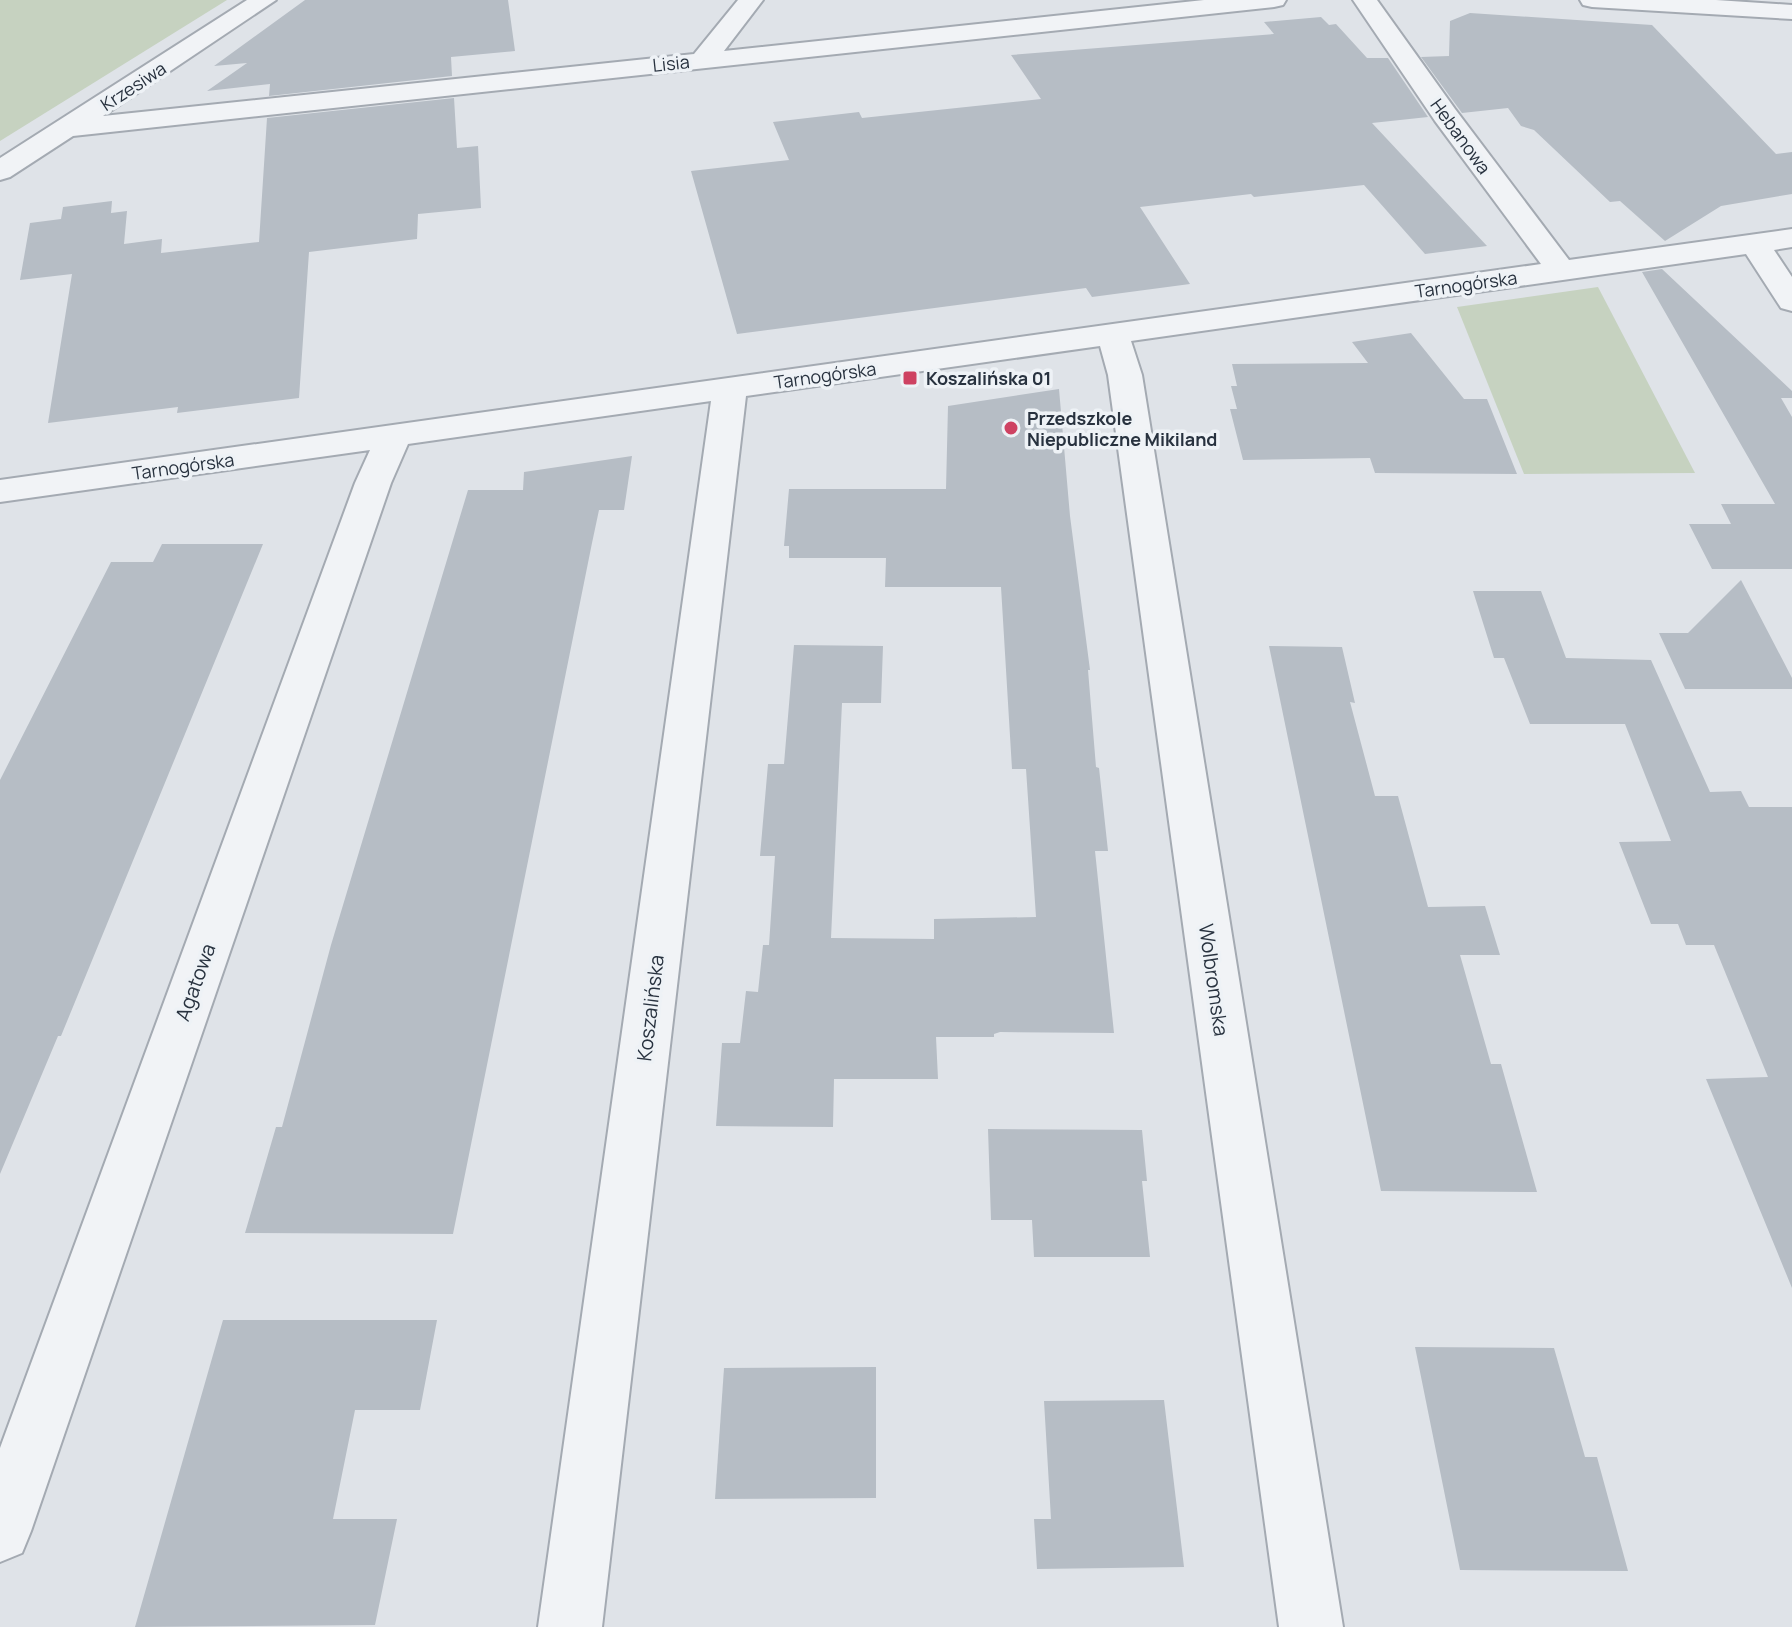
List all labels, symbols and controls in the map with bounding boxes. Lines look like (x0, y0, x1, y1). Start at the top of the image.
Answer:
street label: Lisia (651, 49, 691, 77)
street label: Krzesiwa (96, 56, 170, 116)
street label: Hebanowa (1426, 93, 1496, 179)
street label: Tarnogórska (1413, 265, 1519, 303)
street label: Tarnogórska (772, 356, 878, 394)
place label: Koszalińska 01 (926, 366, 1052, 390)
marker: Koszalińska 01 (901, 369, 919, 387)
place label: Przedszkole Niepubliczne Mikiland (1027, 406, 1217, 451)
marker: Przedszkole Niepubliczne Mikiland (1002, 419, 1020, 437)
street label: Tarnogórska (130, 447, 236, 485)
street label: Wolbromska (1193, 922, 1235, 1038)
street label: Agatowa (169, 940, 221, 1024)
street label: Koszalińska (630, 953, 670, 1063)

